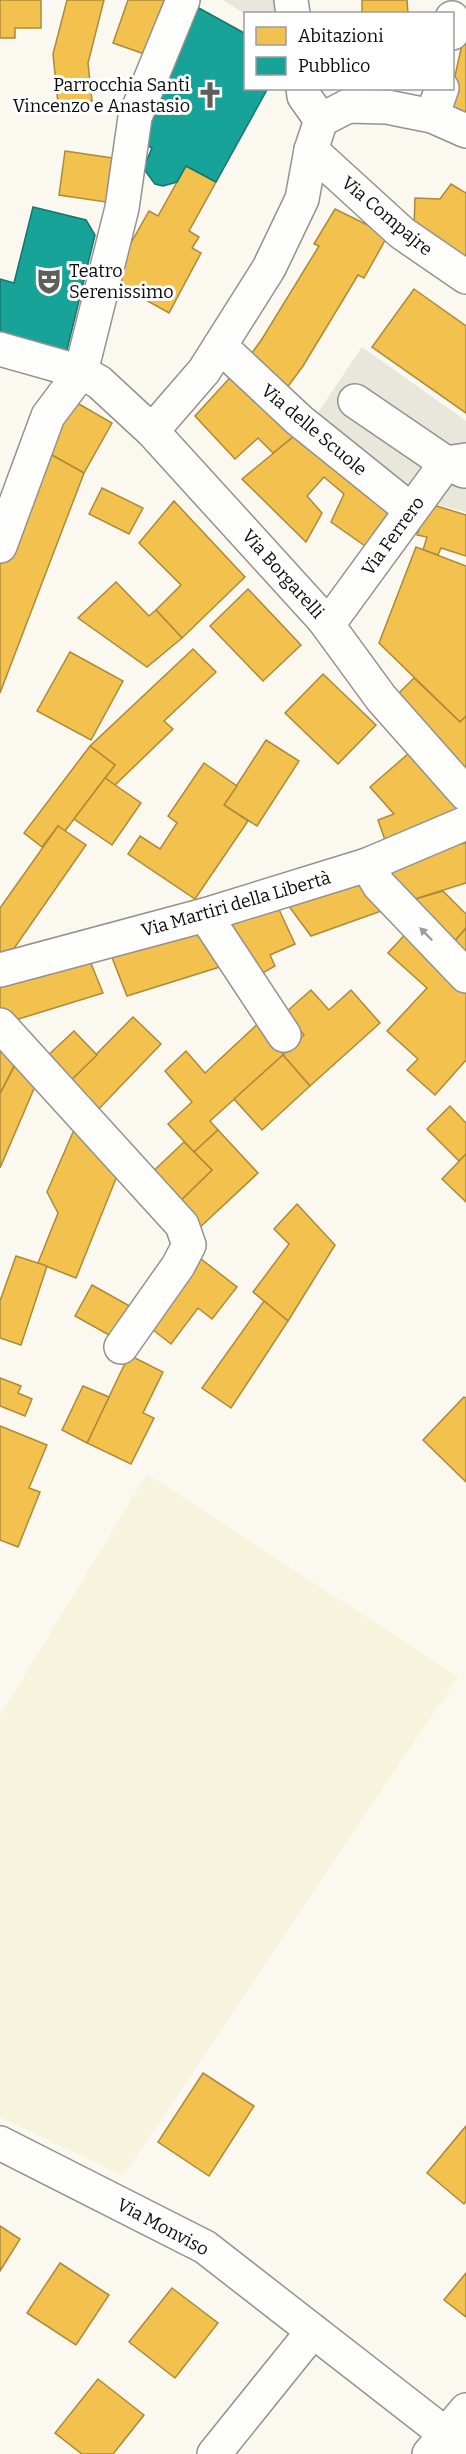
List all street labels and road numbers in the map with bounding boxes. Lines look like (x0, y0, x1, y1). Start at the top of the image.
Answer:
street label: Via Compajre (337, 172, 437, 260)
street label: Via delle Scuole (257, 380, 371, 480)
street label: Via Ferrero (357, 492, 429, 580)
street label: Via Borgarelli (237, 525, 329, 623)
street label: Via Martiri della Libertà (139, 866, 333, 942)
street label: Via Monviso (113, 2194, 213, 2260)

